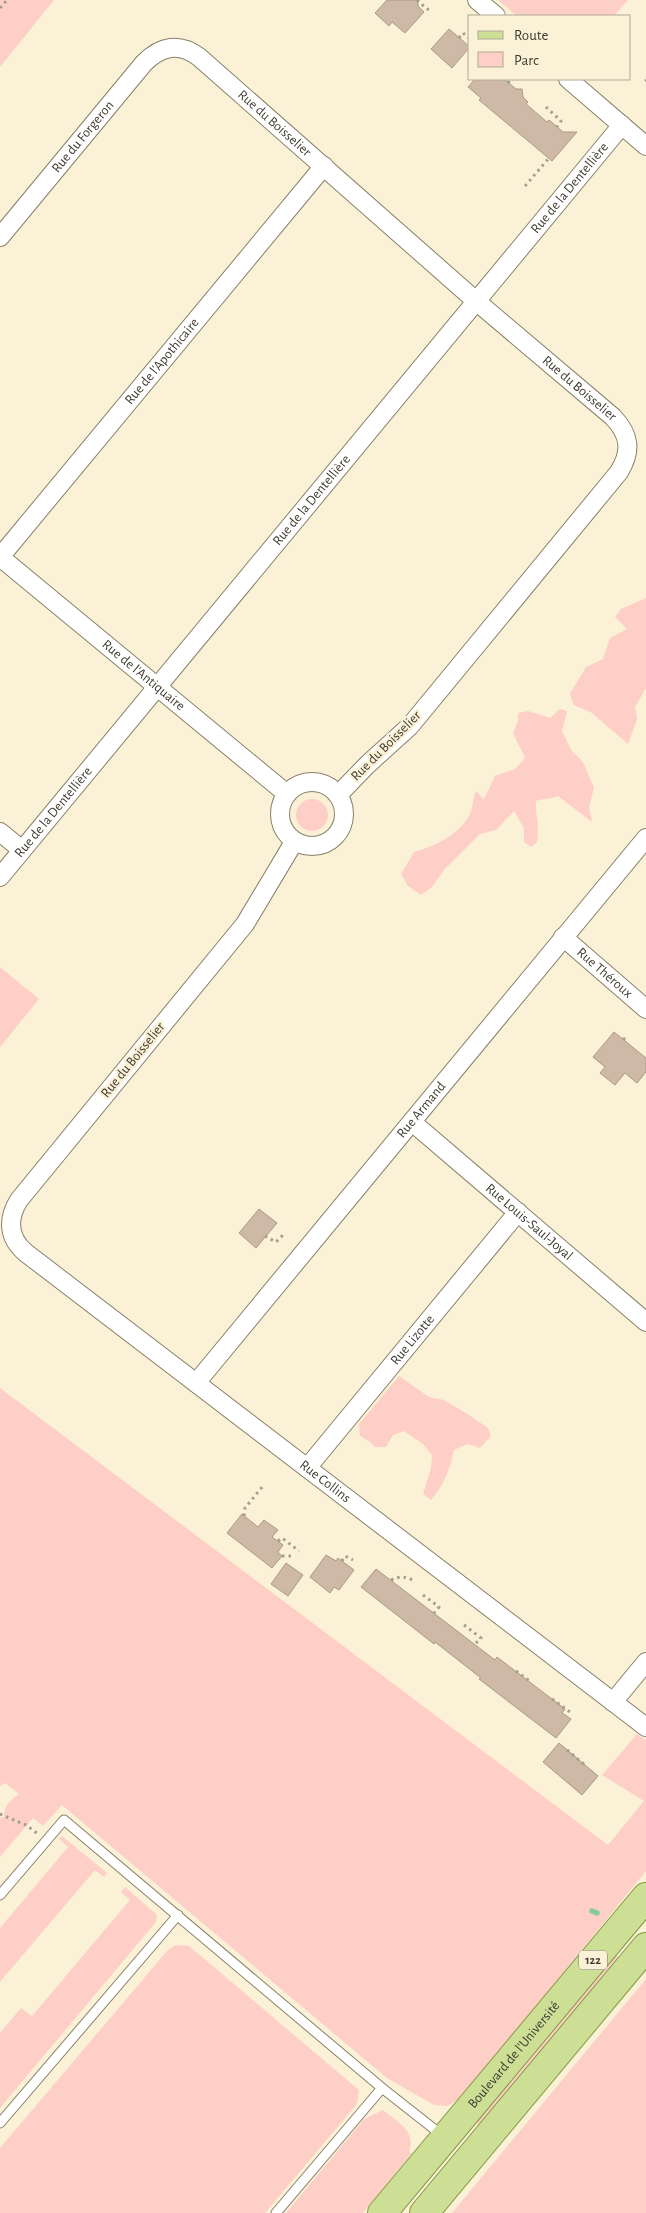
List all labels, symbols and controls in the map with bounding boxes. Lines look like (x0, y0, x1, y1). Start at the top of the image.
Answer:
legend (468, 15, 631, 80)
text: Route (514, 28, 548, 43)
text: Parc (514, 53, 539, 68)
street label: Rue du Boisselier (235, 88, 314, 160)
street label: Rue du Forgeron (49, 98, 117, 176)
street label: Rue de la Dentellière (528, 140, 611, 236)
street label: Rue de l'Apothicaire (122, 316, 202, 407)
street label: Rue du Boisselier (540, 353, 620, 424)
street label: Rue de la Dentellière (270, 452, 353, 548)
street label: Rue de l'Antiquaire (99, 637, 187, 713)
street label: Rue du Boisselier (348, 708, 424, 784)
street label: Rue de la Dentellière (12, 764, 95, 860)
street label: Rue Théroux (574, 945, 635, 1001)
street label: Rue du Boisselier (98, 1019, 168, 1100)
street label: Rue Armand (394, 1079, 448, 1141)
street label: Rue Louis-Saul-Joyal (483, 1181, 575, 1263)
street label: Rue Lizotte (388, 1312, 437, 1368)
street label: Rue Collins (297, 1458, 353, 1505)
road number: 122 (579, 1950, 607, 1970)
street label: Boulevard de l'Université (466, 1999, 563, 2111)

